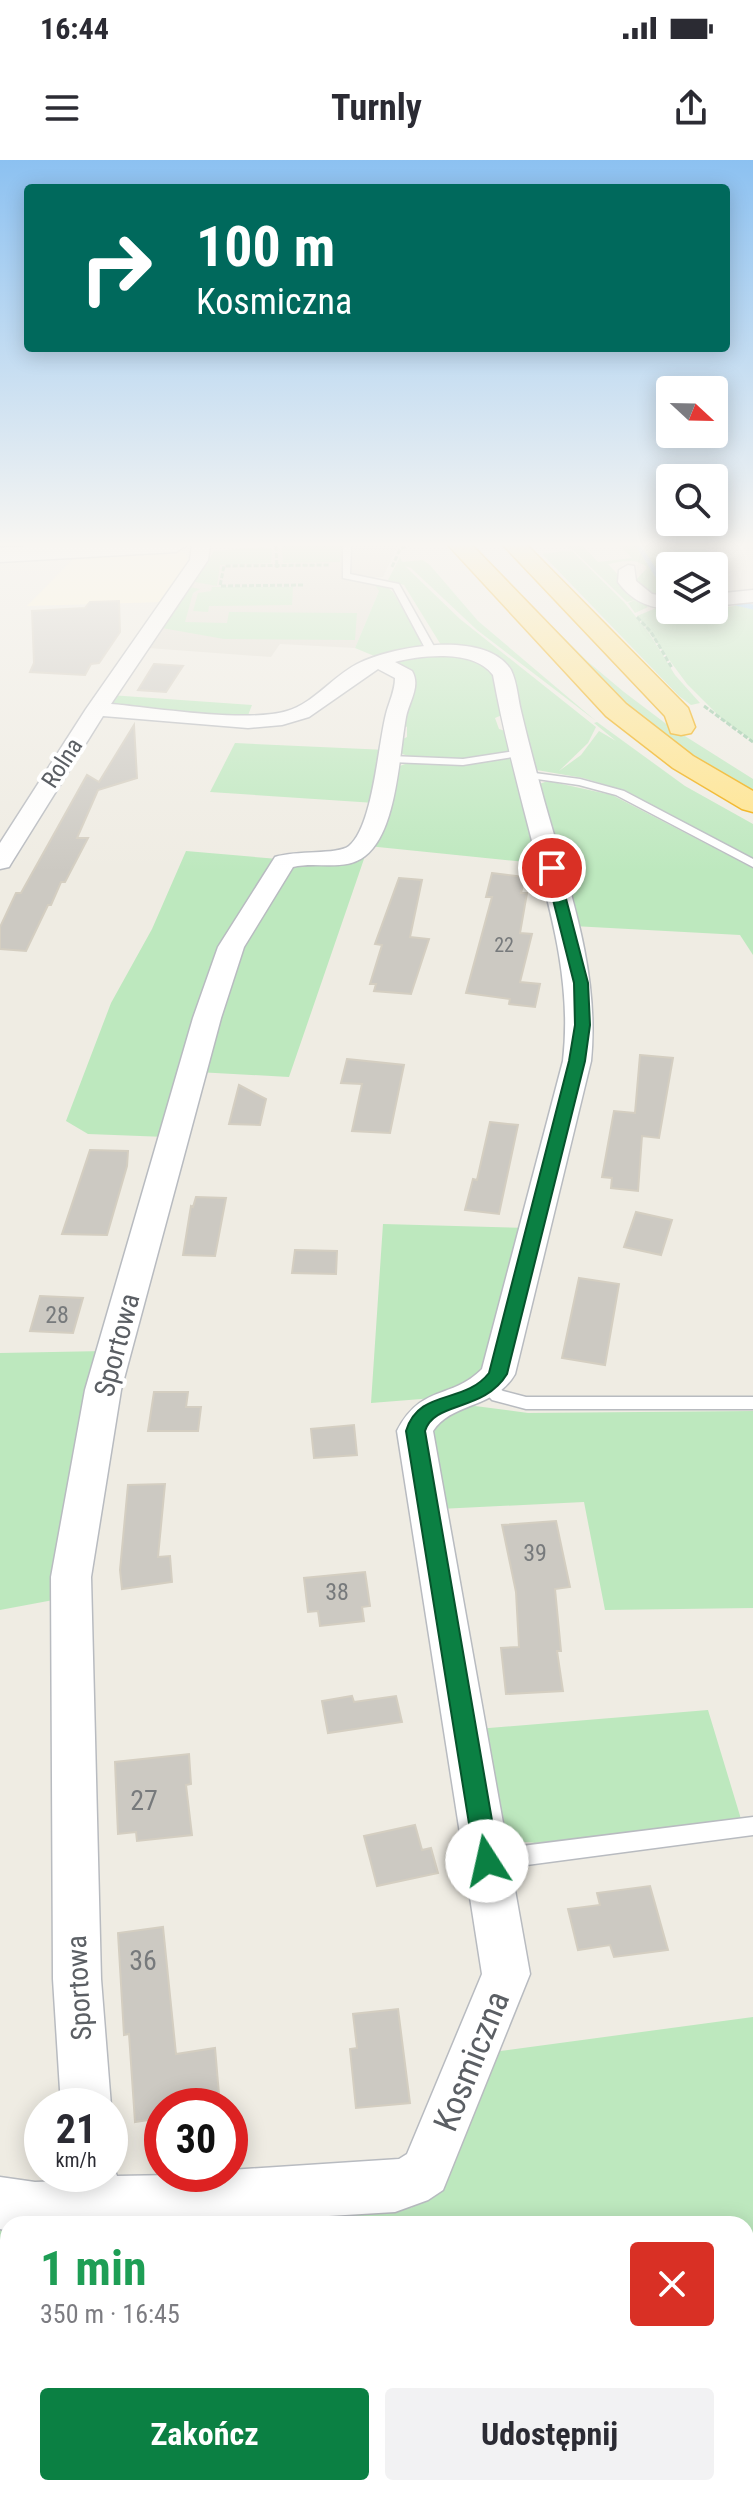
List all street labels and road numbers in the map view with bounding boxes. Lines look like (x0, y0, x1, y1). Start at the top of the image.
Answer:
street label: Rolna (36, 733, 88, 793)
street label: Sportowa (87, 1290, 147, 1400)
street label: Sportowa (60, 1935, 98, 2041)
street label: Kosmiczna (425, 1985, 517, 2137)

